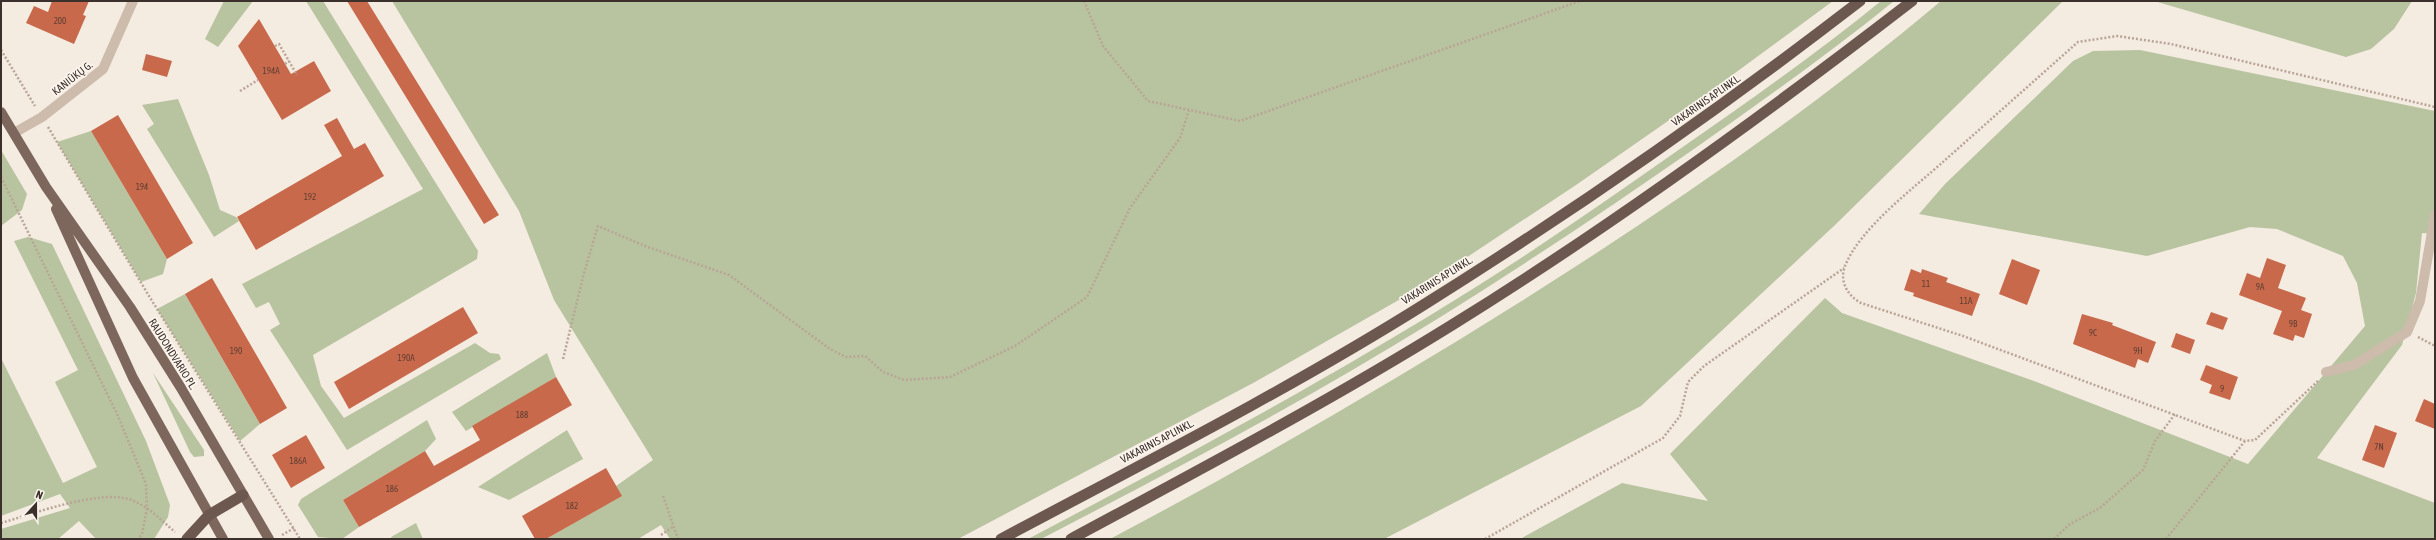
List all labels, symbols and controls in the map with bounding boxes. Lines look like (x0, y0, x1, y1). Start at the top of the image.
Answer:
house number: 200 (54, 16, 66, 26)
street label: KANIŪKŲ G. (49, 59, 95, 97)
house number: 194A (262, 66, 280, 76)
street label: VAKARINIS APLINKL. (1669, 72, 1743, 128)
house number: 194 (136, 182, 148, 192)
house number: 192 (304, 192, 316, 202)
street label: VAKARINIS APLINKL. (1399, 253, 1475, 307)
house number: 11 (1922, 279, 1930, 289)
house number: 9A (2256, 282, 2265, 292)
house number: 11A (1960, 296, 1973, 306)
street label: RAUDONDVARIO PL. (146, 317, 200, 392)
house number: 9B (2289, 319, 2298, 329)
house number: 9C (2089, 328, 2097, 338)
house number: 190 (230, 346, 242, 356)
house number: 9H (2133, 346, 2143, 356)
house number: 190A (397, 353, 415, 363)
house number: 9 (2220, 384, 2224, 394)
house number: 188 (516, 410, 528, 420)
street label: VAKARINIS APLINKL. (1118, 417, 1196, 465)
house number: 7N (2374, 442, 2384, 452)
house number: 186A (289, 456, 307, 466)
north arrow (16, 484, 56, 524)
house number: 186 (386, 484, 398, 494)
text: N (34, 488, 45, 501)
house number: 182 (566, 501, 578, 511)

